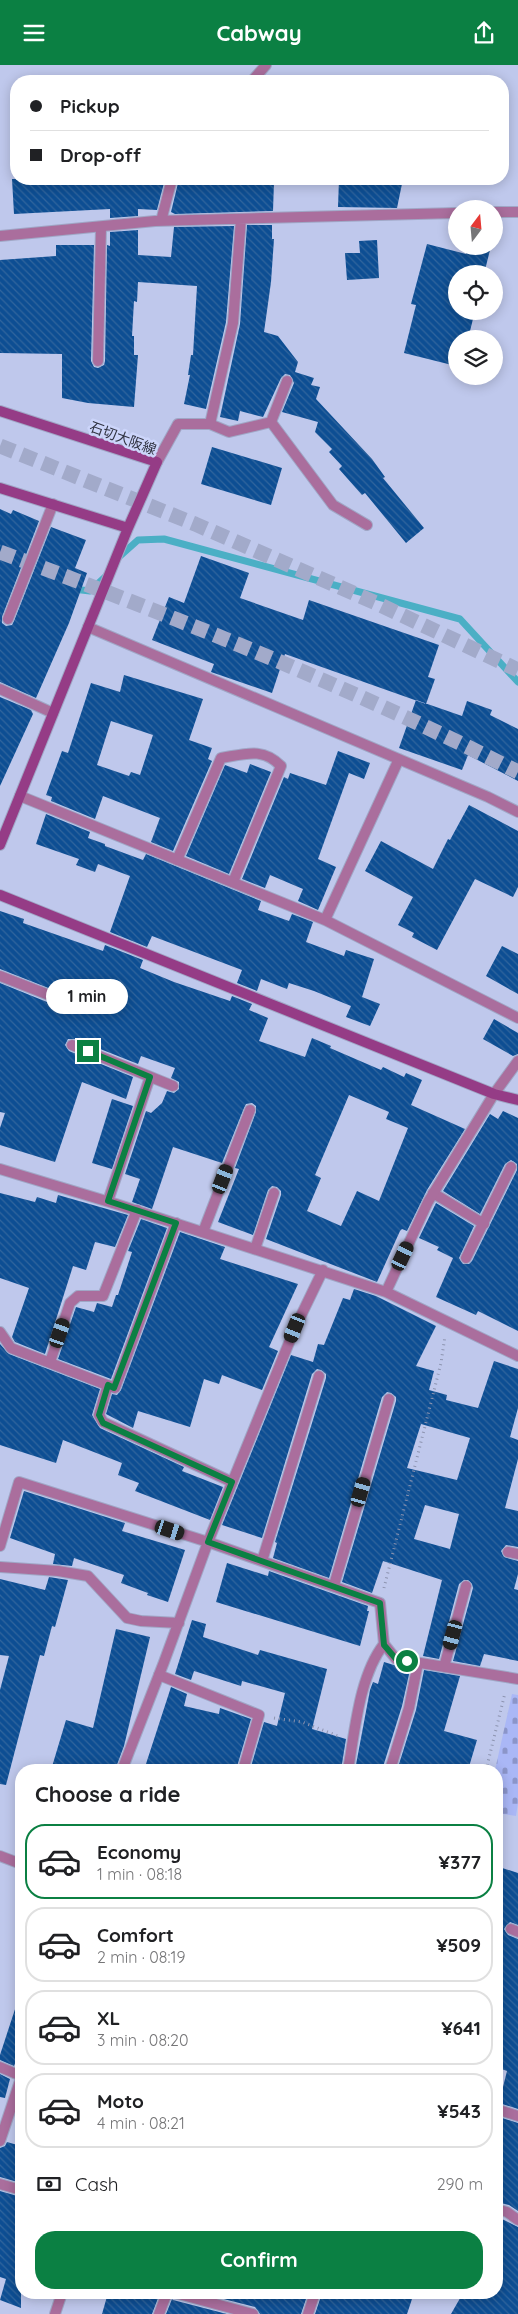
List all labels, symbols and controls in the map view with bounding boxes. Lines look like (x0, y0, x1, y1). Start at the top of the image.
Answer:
icon: menu (20, 19, 48, 47)
text: Cabway (216, 19, 302, 47)
icon: share (470, 19, 498, 47)
text: Pickup (60, 94, 120, 118)
text: Drop-off (60, 143, 141, 167)
north arrow (448, 200, 502, 255)
map controls (448, 200, 503, 385)
button: locate (448, 265, 503, 320)
button: layers (448, 330, 503, 385)
street label: 石切大阪線 (87, 418, 159, 458)
callout: 1 min (47, 979, 129, 1013)
text: 1 min (68, 986, 106, 1006)
route end (77, 1040, 99, 1062)
car (210, 1162, 235, 1196)
car (389, 1239, 416, 1273)
car (282, 1311, 307, 1345)
car (48, 1316, 71, 1350)
car (349, 1476, 372, 1508)
car (153, 1518, 186, 1542)
car (441, 1619, 464, 1651)
route start (396, 1650, 418, 1672)
text: Choose a ride (35, 1780, 180, 1808)
icon: car (37, 1839, 82, 1884)
text: Economy (97, 1840, 181, 1864)
text: ¥377 (439, 1850, 481, 1874)
text: 1 min · 08:18 (97, 1864, 182, 1884)
icon: car (37, 1922, 82, 1967)
text: Comfort (97, 1923, 174, 1947)
text: ¥509 (436, 1933, 481, 1957)
text: 2 min · 08:19 (97, 1947, 185, 1967)
icon: car (37, 2005, 82, 2050)
text: XL (97, 2006, 120, 2030)
text: ¥641 (441, 2016, 481, 2040)
text: 3 min · 08:20 (97, 2030, 188, 2050)
icon: car (37, 2088, 82, 2133)
text: Moto (97, 2089, 144, 2113)
text: ¥543 (437, 2099, 481, 2123)
text: 4 min · 08:21 (97, 2113, 185, 2133)
icon: cash (35, 2170, 63, 2198)
text: Cash (75, 2172, 119, 2196)
text: 290 m (437, 2174, 483, 2194)
button: Confirm (35, 2231, 483, 2289)

